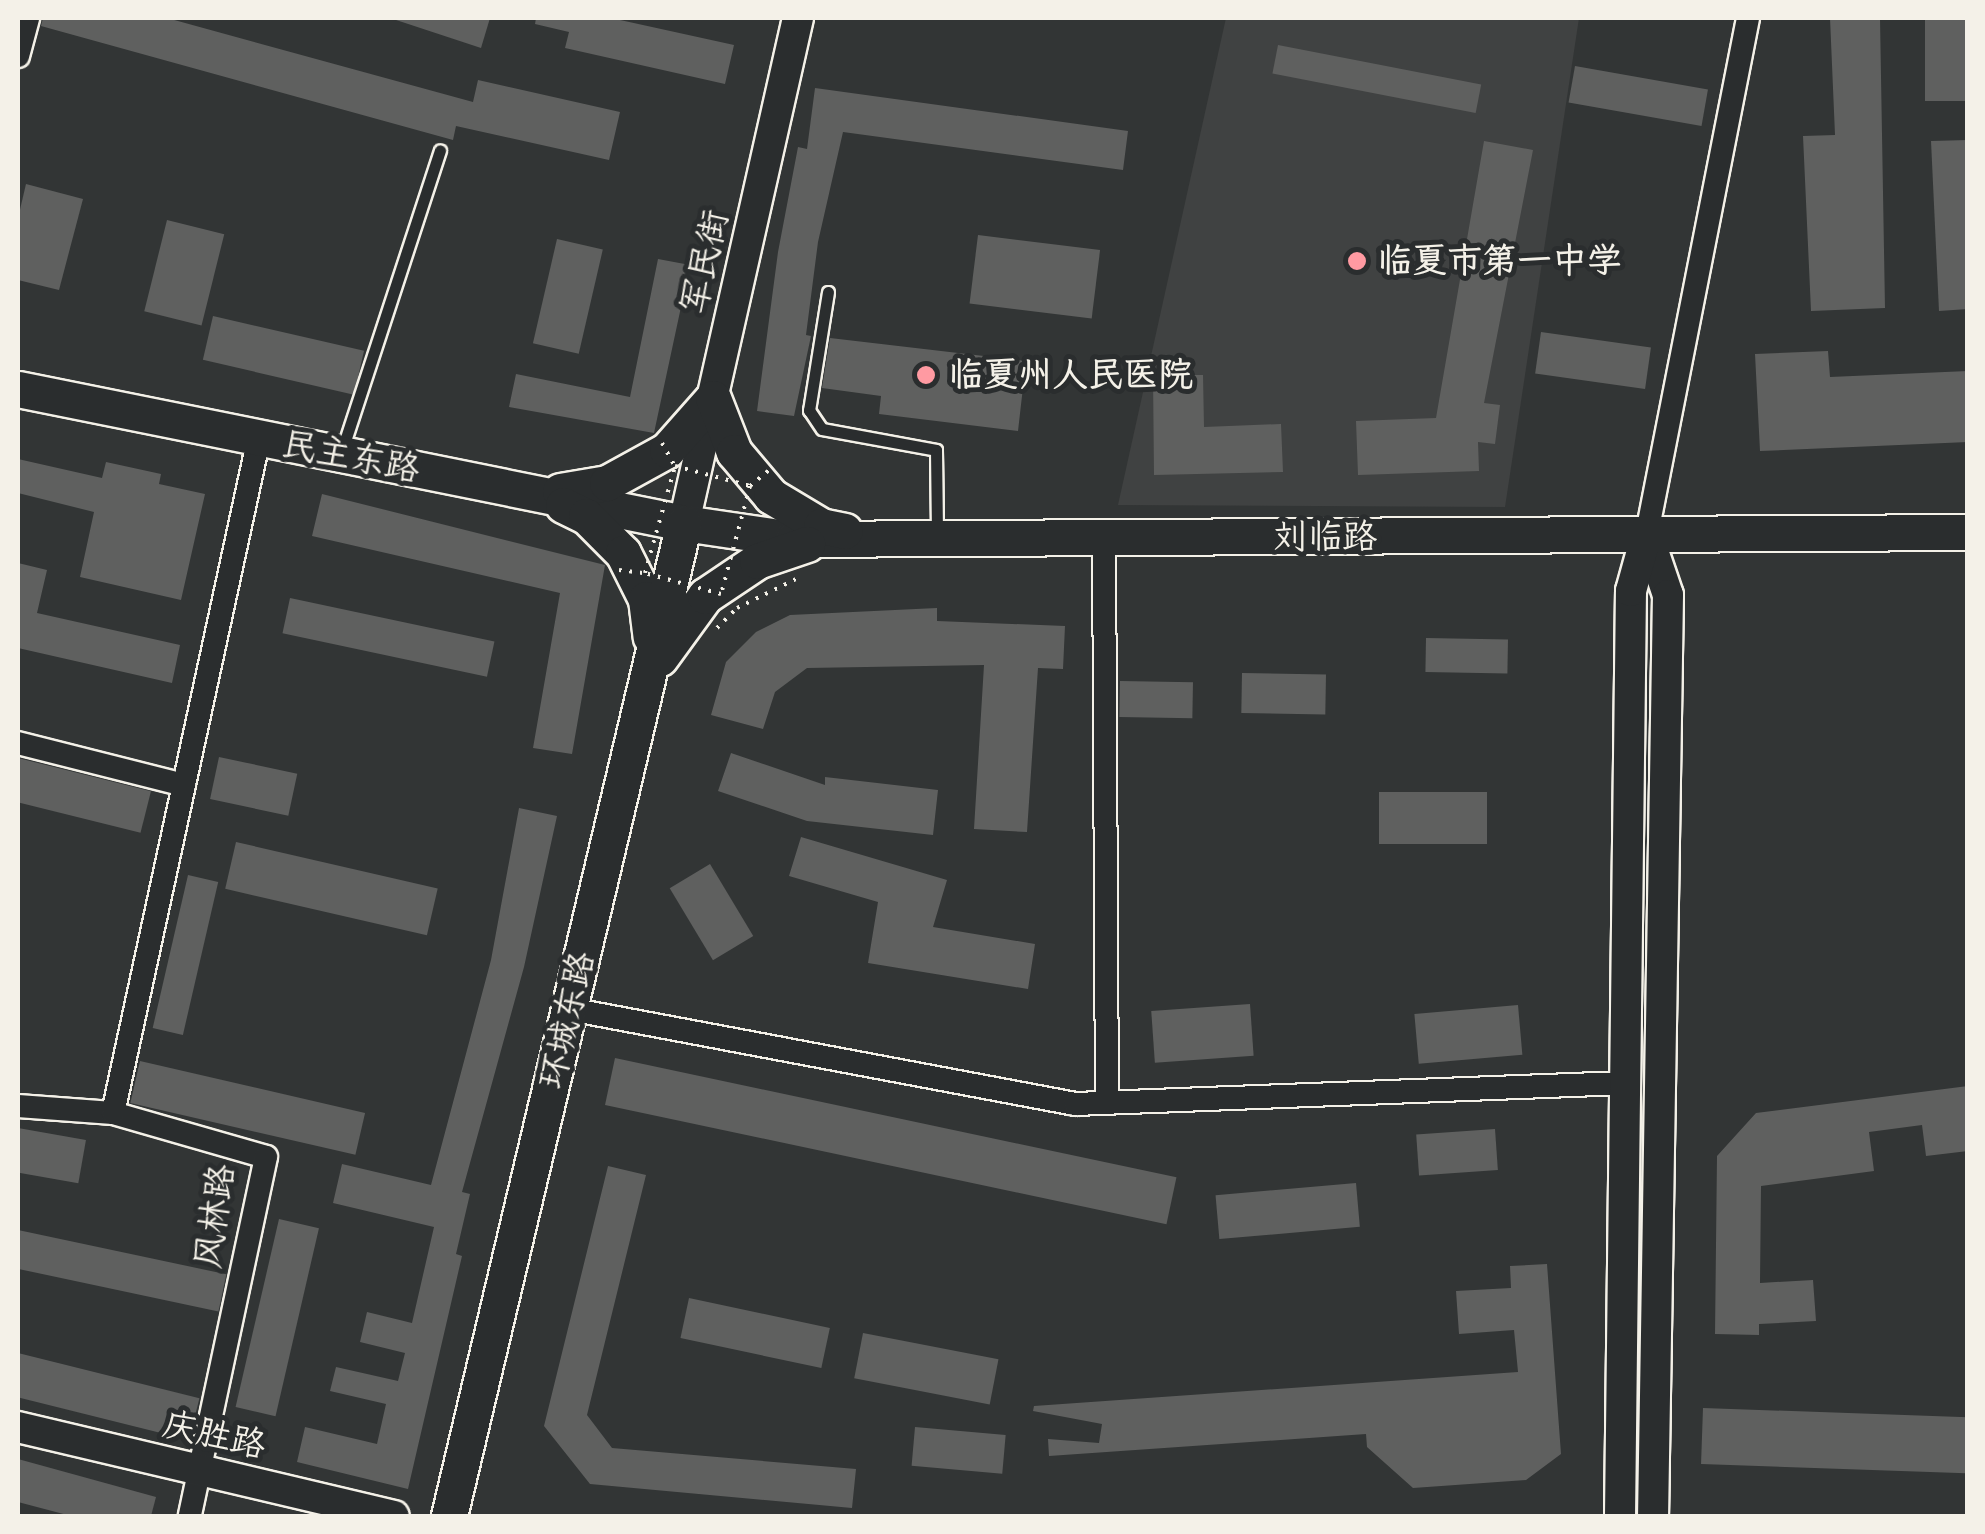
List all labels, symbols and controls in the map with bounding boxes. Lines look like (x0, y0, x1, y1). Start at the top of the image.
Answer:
street label: 军民街 (673, 206, 737, 318)
place label: 临夏市第一中学 (1377, 240, 1622, 282)
marker: 临夏市第一中学 (1346, 250, 1368, 272)
place label: 临夏州人民医院 (948, 354, 1193, 396)
marker: 临夏州人民医院 (913, 362, 939, 388)
street label: 民主东路 (278, 423, 424, 491)
street label: 刘临路 (1273, 516, 1377, 558)
street label: 环城东路 (531, 947, 603, 1093)
street label: 风林路 (187, 1161, 243, 1271)
street label: 庆胜路 (158, 1403, 270, 1467)

